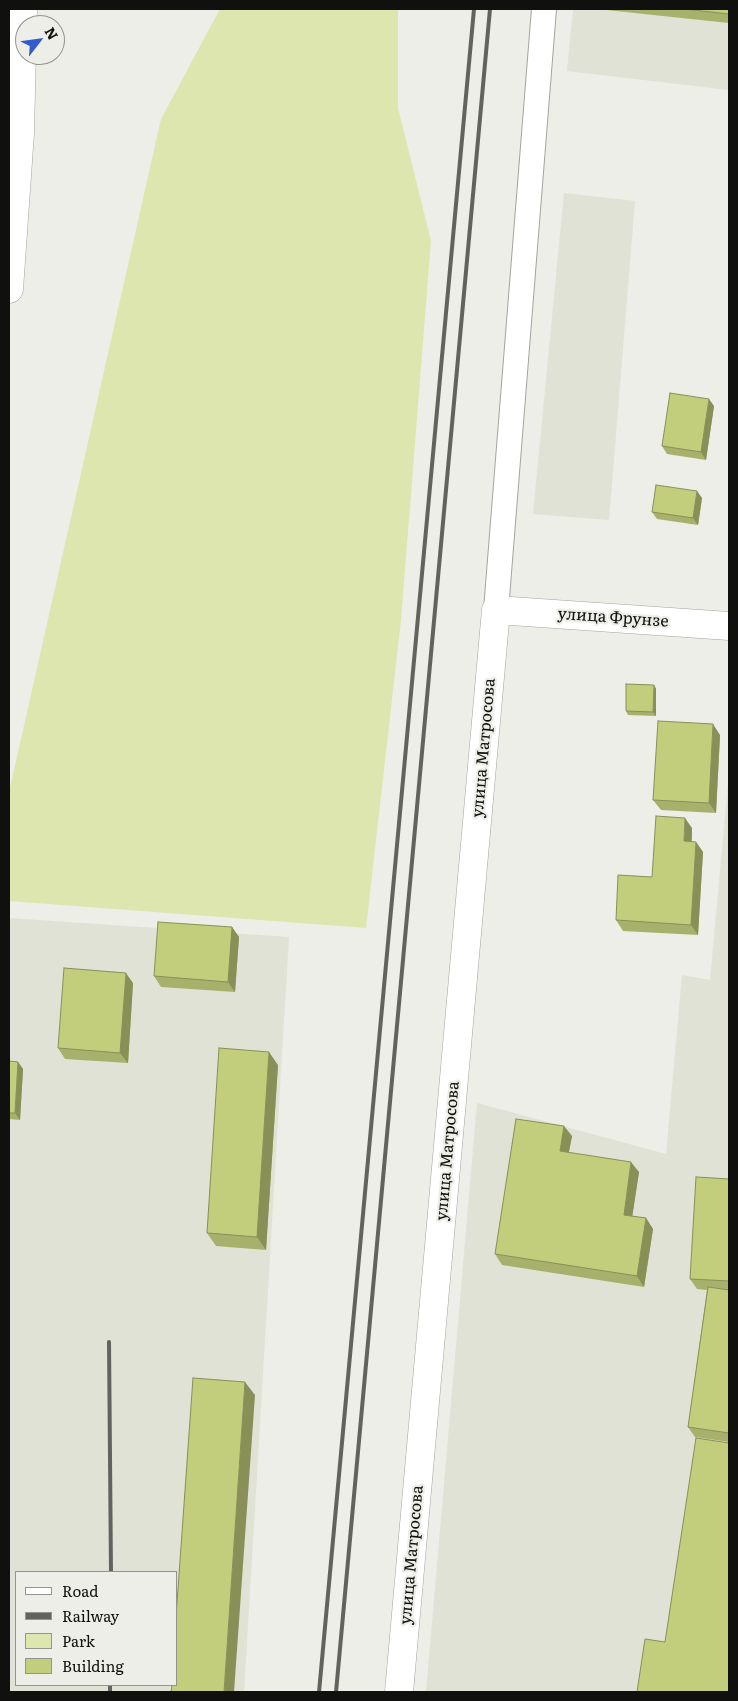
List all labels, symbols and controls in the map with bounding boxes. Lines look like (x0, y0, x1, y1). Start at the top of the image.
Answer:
north arrow (15, 15, 65, 65)
text: N (41, 23, 64, 43)
street label: улица Фрунзе (557, 605, 669, 631)
street label: улица Матросова (468, 677, 500, 819)
street label: улица Матросова (432, 1080, 464, 1222)
street label: улица Матросова (396, 1484, 428, 1626)
legend (15, 1571, 178, 1686)
text: Road (62, 1579, 98, 1602)
text: Railway (62, 1604, 119, 1627)
text: Park (62, 1629, 95, 1652)
text: Building (62, 1654, 124, 1677)

